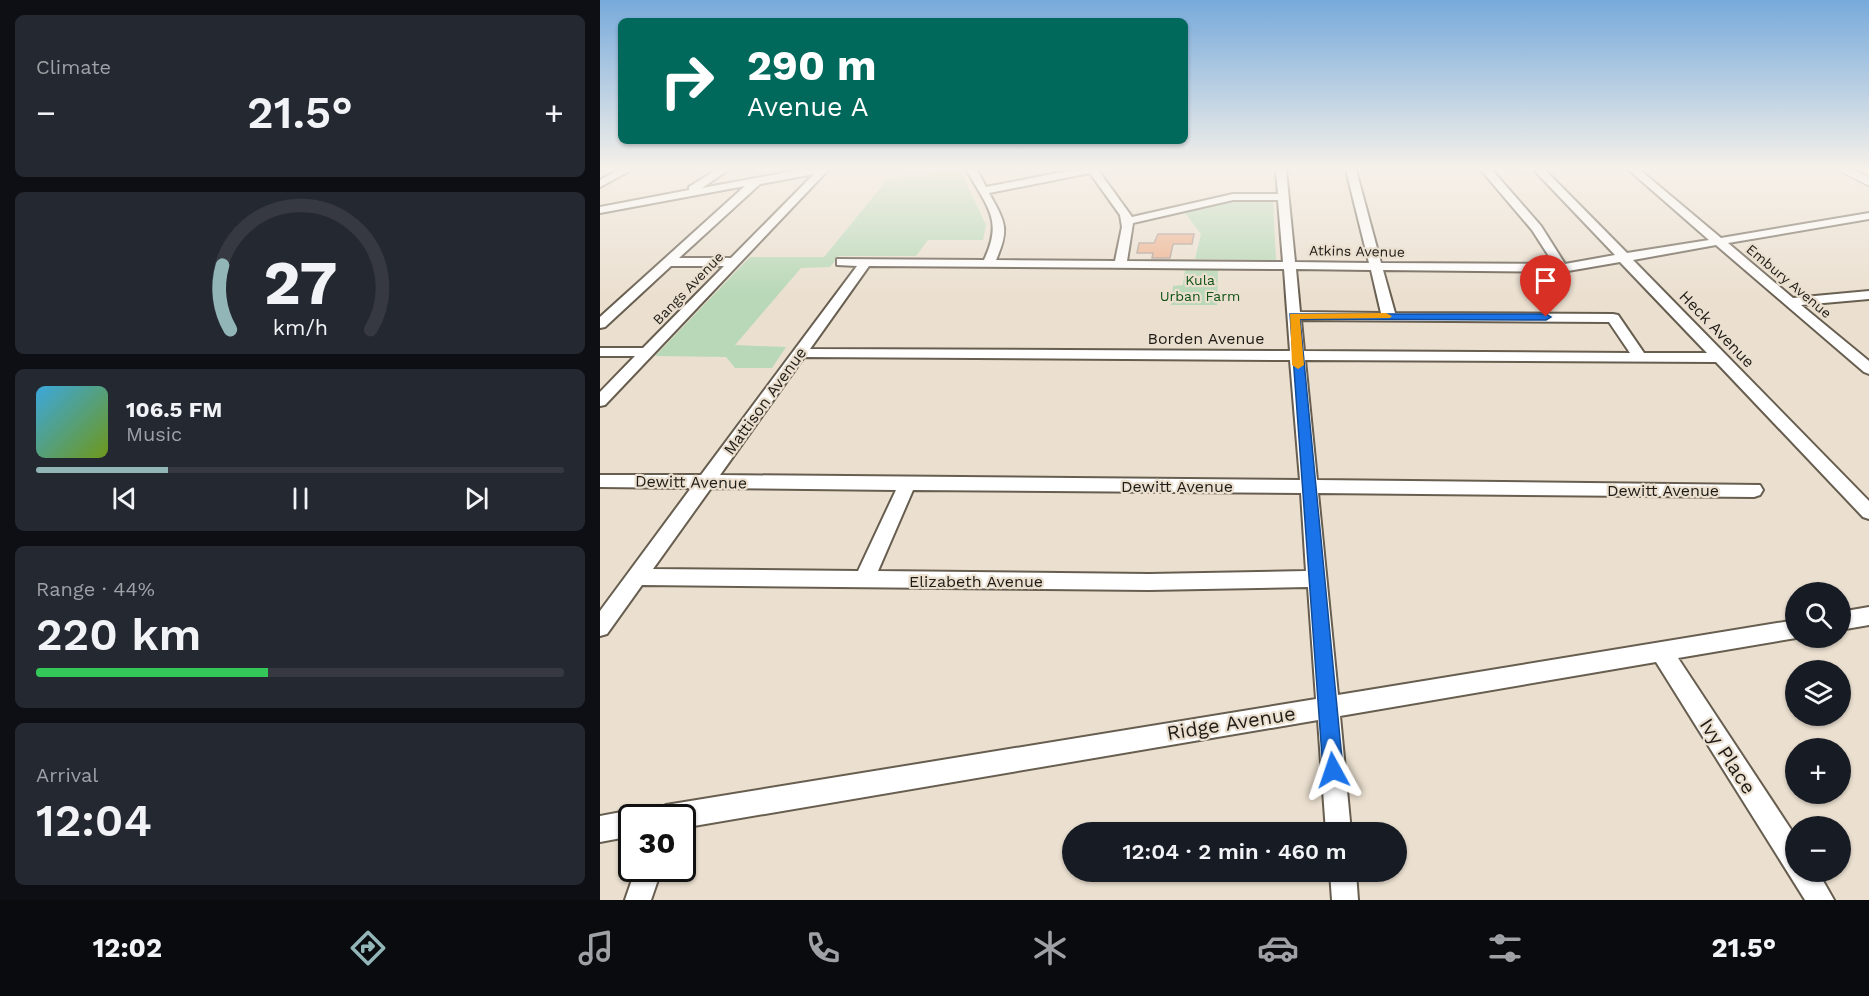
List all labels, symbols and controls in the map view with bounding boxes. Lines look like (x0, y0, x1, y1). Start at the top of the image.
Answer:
text: 290 m (747, 41, 877, 90)
icon: right (648, 42, 726, 120)
text: Climate (36, 55, 111, 79)
text: 21.5° (247, 86, 353, 139)
text: Avenue A (747, 91, 868, 123)
text: − (36, 93, 56, 132)
text: + (544, 93, 564, 132)
street label: Embury Avenue (1743, 241, 1835, 321)
street label: Atkins Avenue (1309, 242, 1405, 260)
text: 27 (263, 246, 337, 319)
street label: Bangs Avenue (649, 249, 727, 327)
pin (1520, 255, 1571, 317)
icon: arrive (1529, 264, 1562, 297)
park label: Kula Urban Farm (1160, 272, 1240, 304)
street label: Heck Avenue (1675, 286, 1759, 372)
text: km/h (272, 315, 328, 340)
street label: Borden Avenue (1148, 329, 1264, 348)
street label: Mattison Avenue (720, 344, 810, 458)
text: 106.5 FM (126, 397, 222, 422)
text: Music (126, 422, 182, 446)
street label: Dewitt Avenue (635, 472, 747, 492)
street label: Dewitt Avenue (1121, 477, 1233, 496)
street label: Dewitt Avenue (1607, 481, 1719, 500)
icon: previous (108, 482, 141, 515)
icon: pause (284, 482, 317, 515)
icon: next (460, 482, 493, 515)
street label: Elizabeth Avenue (909, 572, 1043, 591)
text: Range · 44% (36, 577, 155, 601)
map controls (1785, 582, 1851, 882)
button: search (1785, 582, 1851, 648)
text: 220 km (36, 608, 201, 661)
button: layers (1785, 660, 1851, 726)
street label: Ridge Avenue (1165, 701, 1297, 745)
street label: Ivy Place (1695, 714, 1761, 798)
position arrow (1301, 738, 1365, 802)
button: + (1785, 738, 1851, 804)
text: Arrival (36, 763, 98, 787)
text: 12:04 (36, 794, 152, 847)
speed limit sign: 30 (618, 804, 696, 882)
button: − (1785, 816, 1851, 882)
text: 12:04 · 2 min · 460 m (1122, 839, 1347, 864)
icon: directions (347, 927, 389, 969)
icon: music (575, 927, 617, 969)
icon: phone (802, 927, 844, 969)
icon: climate (1029, 927, 1071, 969)
icon: car (1257, 927, 1299, 969)
icon: filters (1484, 927, 1526, 969)
text: 12:02 (93, 932, 162, 964)
text: 21.5° (1712, 932, 1776, 964)

